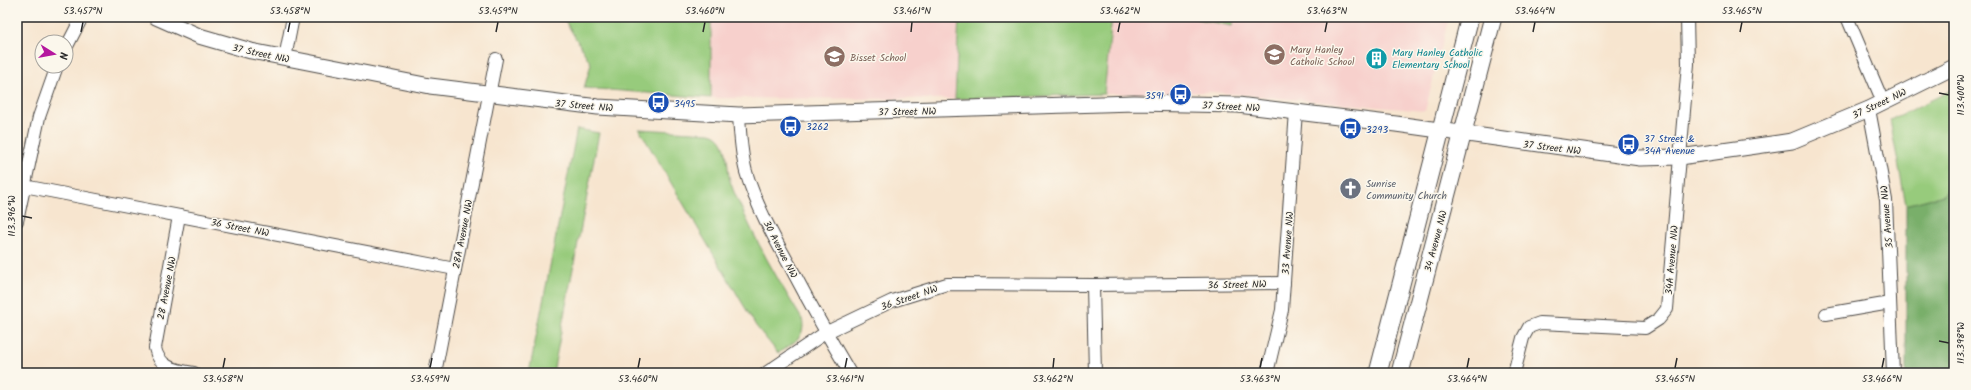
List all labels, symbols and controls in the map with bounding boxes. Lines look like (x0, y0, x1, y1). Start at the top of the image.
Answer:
text: 53.457°N (63, 3, 103, 19)
text: 53.458°N (270, 3, 310, 19)
text: 53.459°N (478, 3, 518, 19)
text: 53.460°N (685, 3, 725, 19)
text: 53.461°N (893, 3, 931, 19)
text: 53.462°N (1100, 3, 1140, 19)
text: 53.463°N (1307, 3, 1347, 19)
text: 53.464°N (1515, 3, 1555, 19)
text: 53.465°N (1722, 3, 1762, 19)
north arrow (34, 34, 74, 74)
street label: 37 Street NW (231, 40, 291, 68)
school or university icon: Mary Hanley Catholic School (1261, 42, 1287, 68)
place label: Mary Hanley Catholic School (1290, 42, 1355, 70)
school or university icon: Bisset School (821, 44, 847, 70)
building icon: Mary Hanley Catholic Elementary School (1363, 45, 1389, 71)
place label: Mary Hanley Catholic Elementary School (1392, 45, 1483, 73)
place label: Bisset School (850, 50, 907, 66)
text: N (53, 51, 72, 61)
text: 113.400°W (1953, 74, 1969, 116)
bus stop icon: 3591 (1167, 82, 1193, 108)
street label: 37 Street NW (1850, 84, 1909, 123)
place label: 3591 (1145, 88, 1164, 104)
bus stop icon: 3495 (645, 90, 671, 116)
street label: 37 Street NW (554, 95, 614, 117)
place label: 3495 (674, 96, 696, 112)
street label: 37 Street NW (1201, 97, 1261, 117)
street label: 37 Street NW (878, 103, 936, 121)
bus stop icon: 3262 (777, 113, 803, 139)
bus stop icon: 3293 (1338, 116, 1364, 142)
place label: 3262 (806, 119, 829, 135)
place label: 3293 (1366, 122, 1388, 138)
bus stop icon: 37 Street & 34A Avenue (1616, 131, 1642, 157)
place label: 37 Street & 34A Avenue (1644, 131, 1695, 159)
street label: 37 Street NW (1522, 136, 1582, 160)
church icon: Sunrise Community Church (1337, 176, 1363, 202)
place label: Sunrise Community Church (1366, 176, 1447, 204)
street label: 35 Avenue NW (1876, 185, 1898, 249)
text: 113.396°W (4, 195, 20, 237)
street label: 28A Avenue NW (448, 198, 478, 270)
street label: 34 Avenue NW (1420, 208, 1452, 274)
street label: 33 Avenue NW (1278, 211, 1298, 275)
street label: 36 Street NW (209, 214, 271, 242)
street label: 30 Avenue NW (759, 218, 802, 281)
street label: 34A Avenue NW (1661, 225, 1683, 295)
street label: 28 Avenue NW (153, 255, 181, 321)
street label: 36 Street NW (1207, 276, 1267, 294)
street label: 36 Street NW (879, 281, 940, 315)
text: 113.398°W (1953, 322, 1969, 364)
text: 53.458°N (203, 371, 243, 387)
text: 53.459°N (410, 371, 450, 387)
text: 53.460°N (618, 371, 658, 387)
text: 53.461°N (826, 371, 864, 387)
text: 53.462°N (1033, 371, 1073, 387)
text: 53.463°N (1240, 371, 1280, 387)
text: 53.464°N (1447, 371, 1487, 387)
text: 53.465°N (1655, 371, 1695, 387)
text: 53.466°N (1862, 371, 1902, 387)

